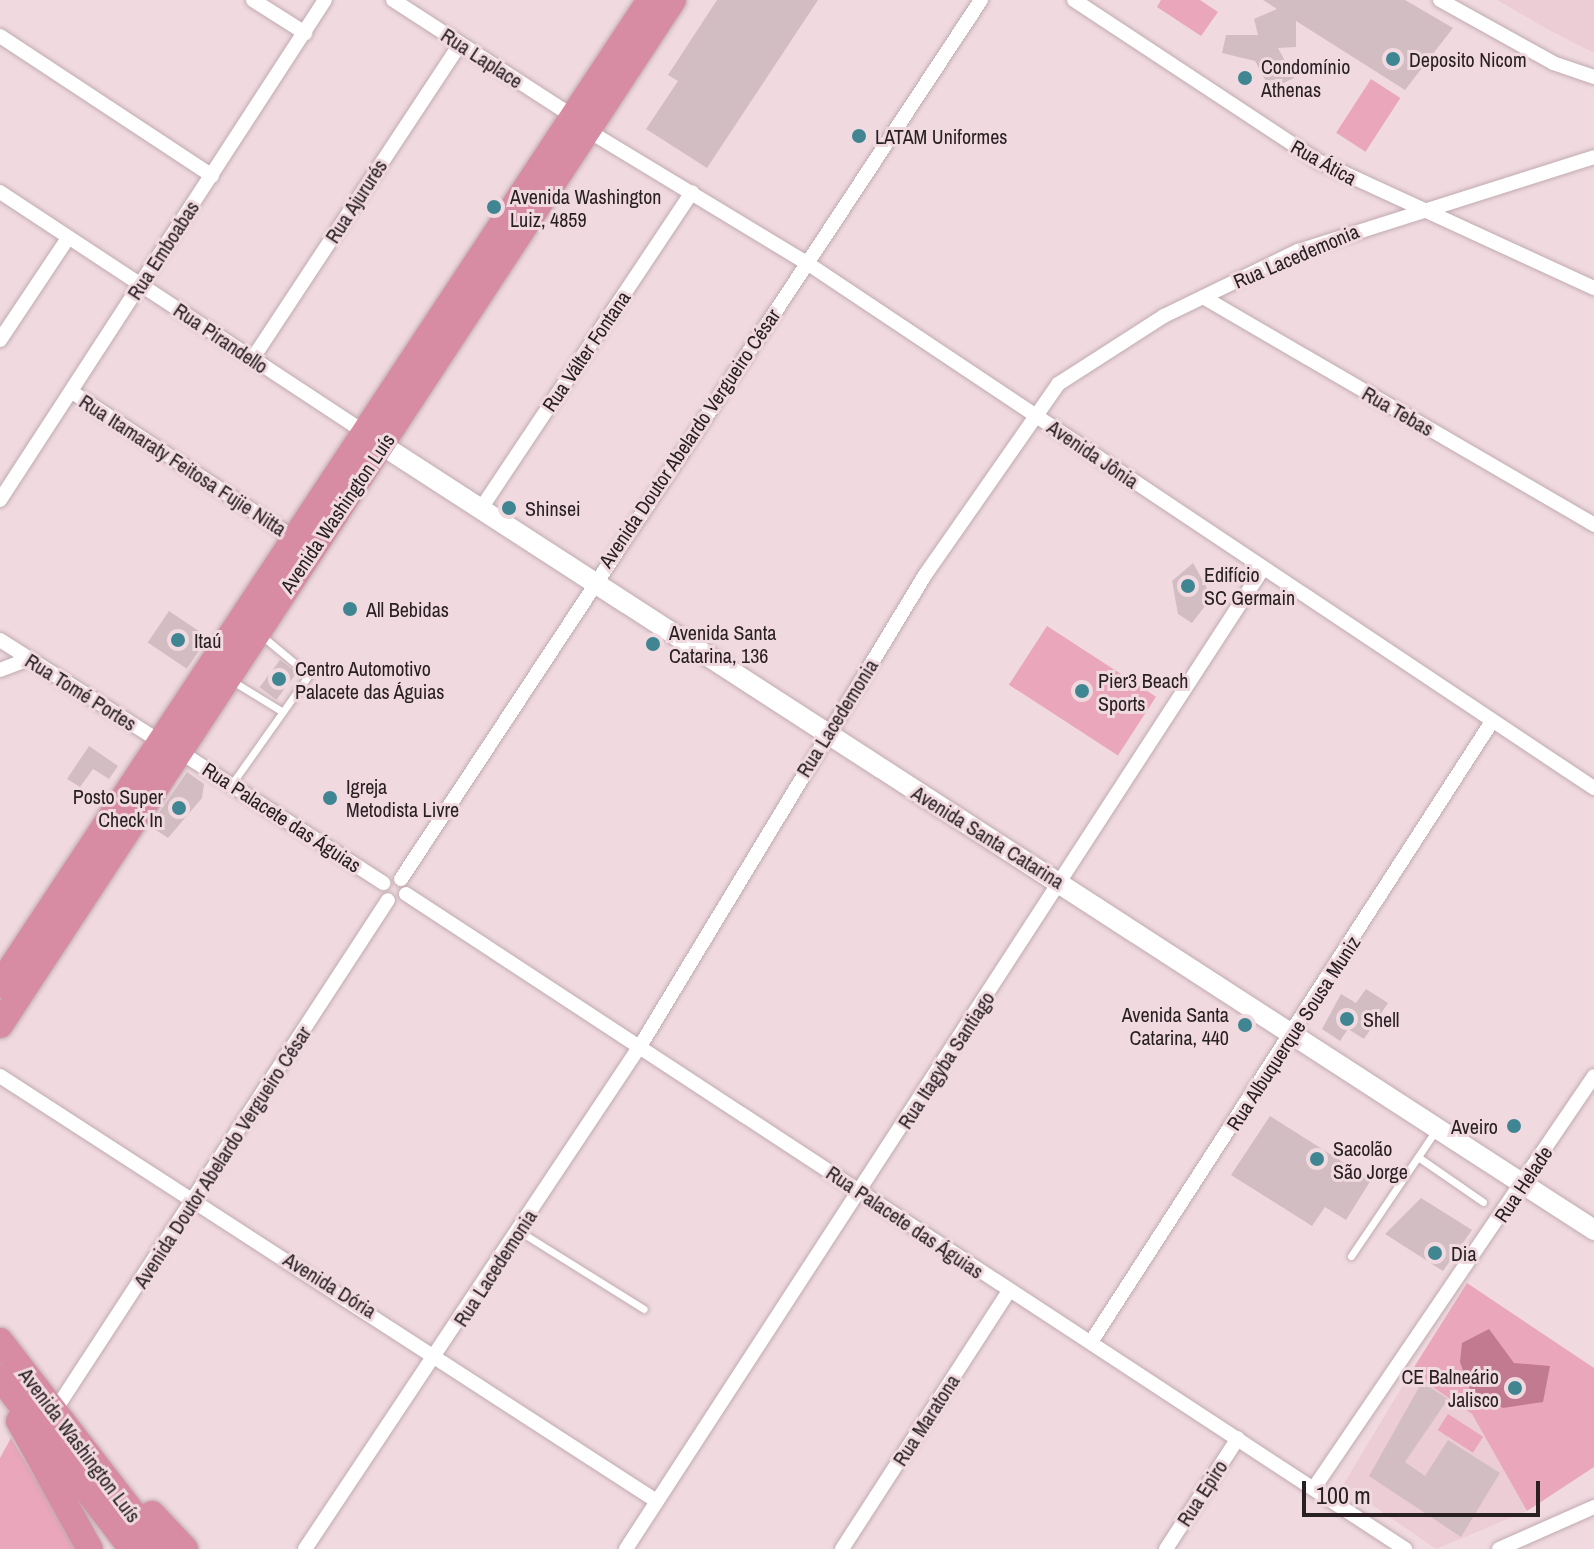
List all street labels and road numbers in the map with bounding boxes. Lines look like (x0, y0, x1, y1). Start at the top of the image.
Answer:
street label: Rua Laplace (437, 23, 527, 93)
street label: Rua Ática (1287, 134, 1361, 190)
street label: Rua Ajururés (320, 154, 392, 248)
street label: Rua Emboabas (122, 196, 204, 304)
street label: Rua Lacedemonia (1230, 219, 1362, 293)
street label: Rua Válter Fontana (537, 286, 635, 416)
street label: Rua Pirandello (169, 298, 273, 378)
street label: Avenida Doutor Abelardo Vergueiro César (593, 304, 785, 572)
street label: Rua Tebas (1358, 381, 1438, 441)
street label: Rua Itamaraty Feitosa Fujie Nitta (75, 389, 291, 541)
street label: Avenida Jônia (1043, 415, 1143, 493)
street label: Avenida Washington Luís (275, 429, 399, 597)
street label: Rua Tomé Portes (21, 648, 141, 736)
street label: Rua Lacedemonia (791, 655, 883, 781)
street label: Rua Palacete das Águias (198, 757, 366, 877)
street label: Avenida Santa Catarina (908, 781, 1068, 893)
street label: Rua Albuquerque Sousa Muniz (1221, 931, 1365, 1135)
street label: Rua Itagyba Santiago (893, 987, 999, 1133)
street label: Avenida Doutor Abelardo Vergueiro César (128, 1021, 316, 1293)
street label: Rua Helade (1489, 1141, 1557, 1227)
street label: Rua Palacete das Águias (822, 1160, 988, 1284)
street label: Rua Lacedemonia (448, 1205, 542, 1331)
street label: Avenida Dória (279, 1247, 381, 1323)
street label: Avenida Washington Luís (14, 1363, 146, 1527)
street label: Rua Maratona (888, 1370, 964, 1470)
street label: Rua Epiro (1172, 1456, 1232, 1530)

